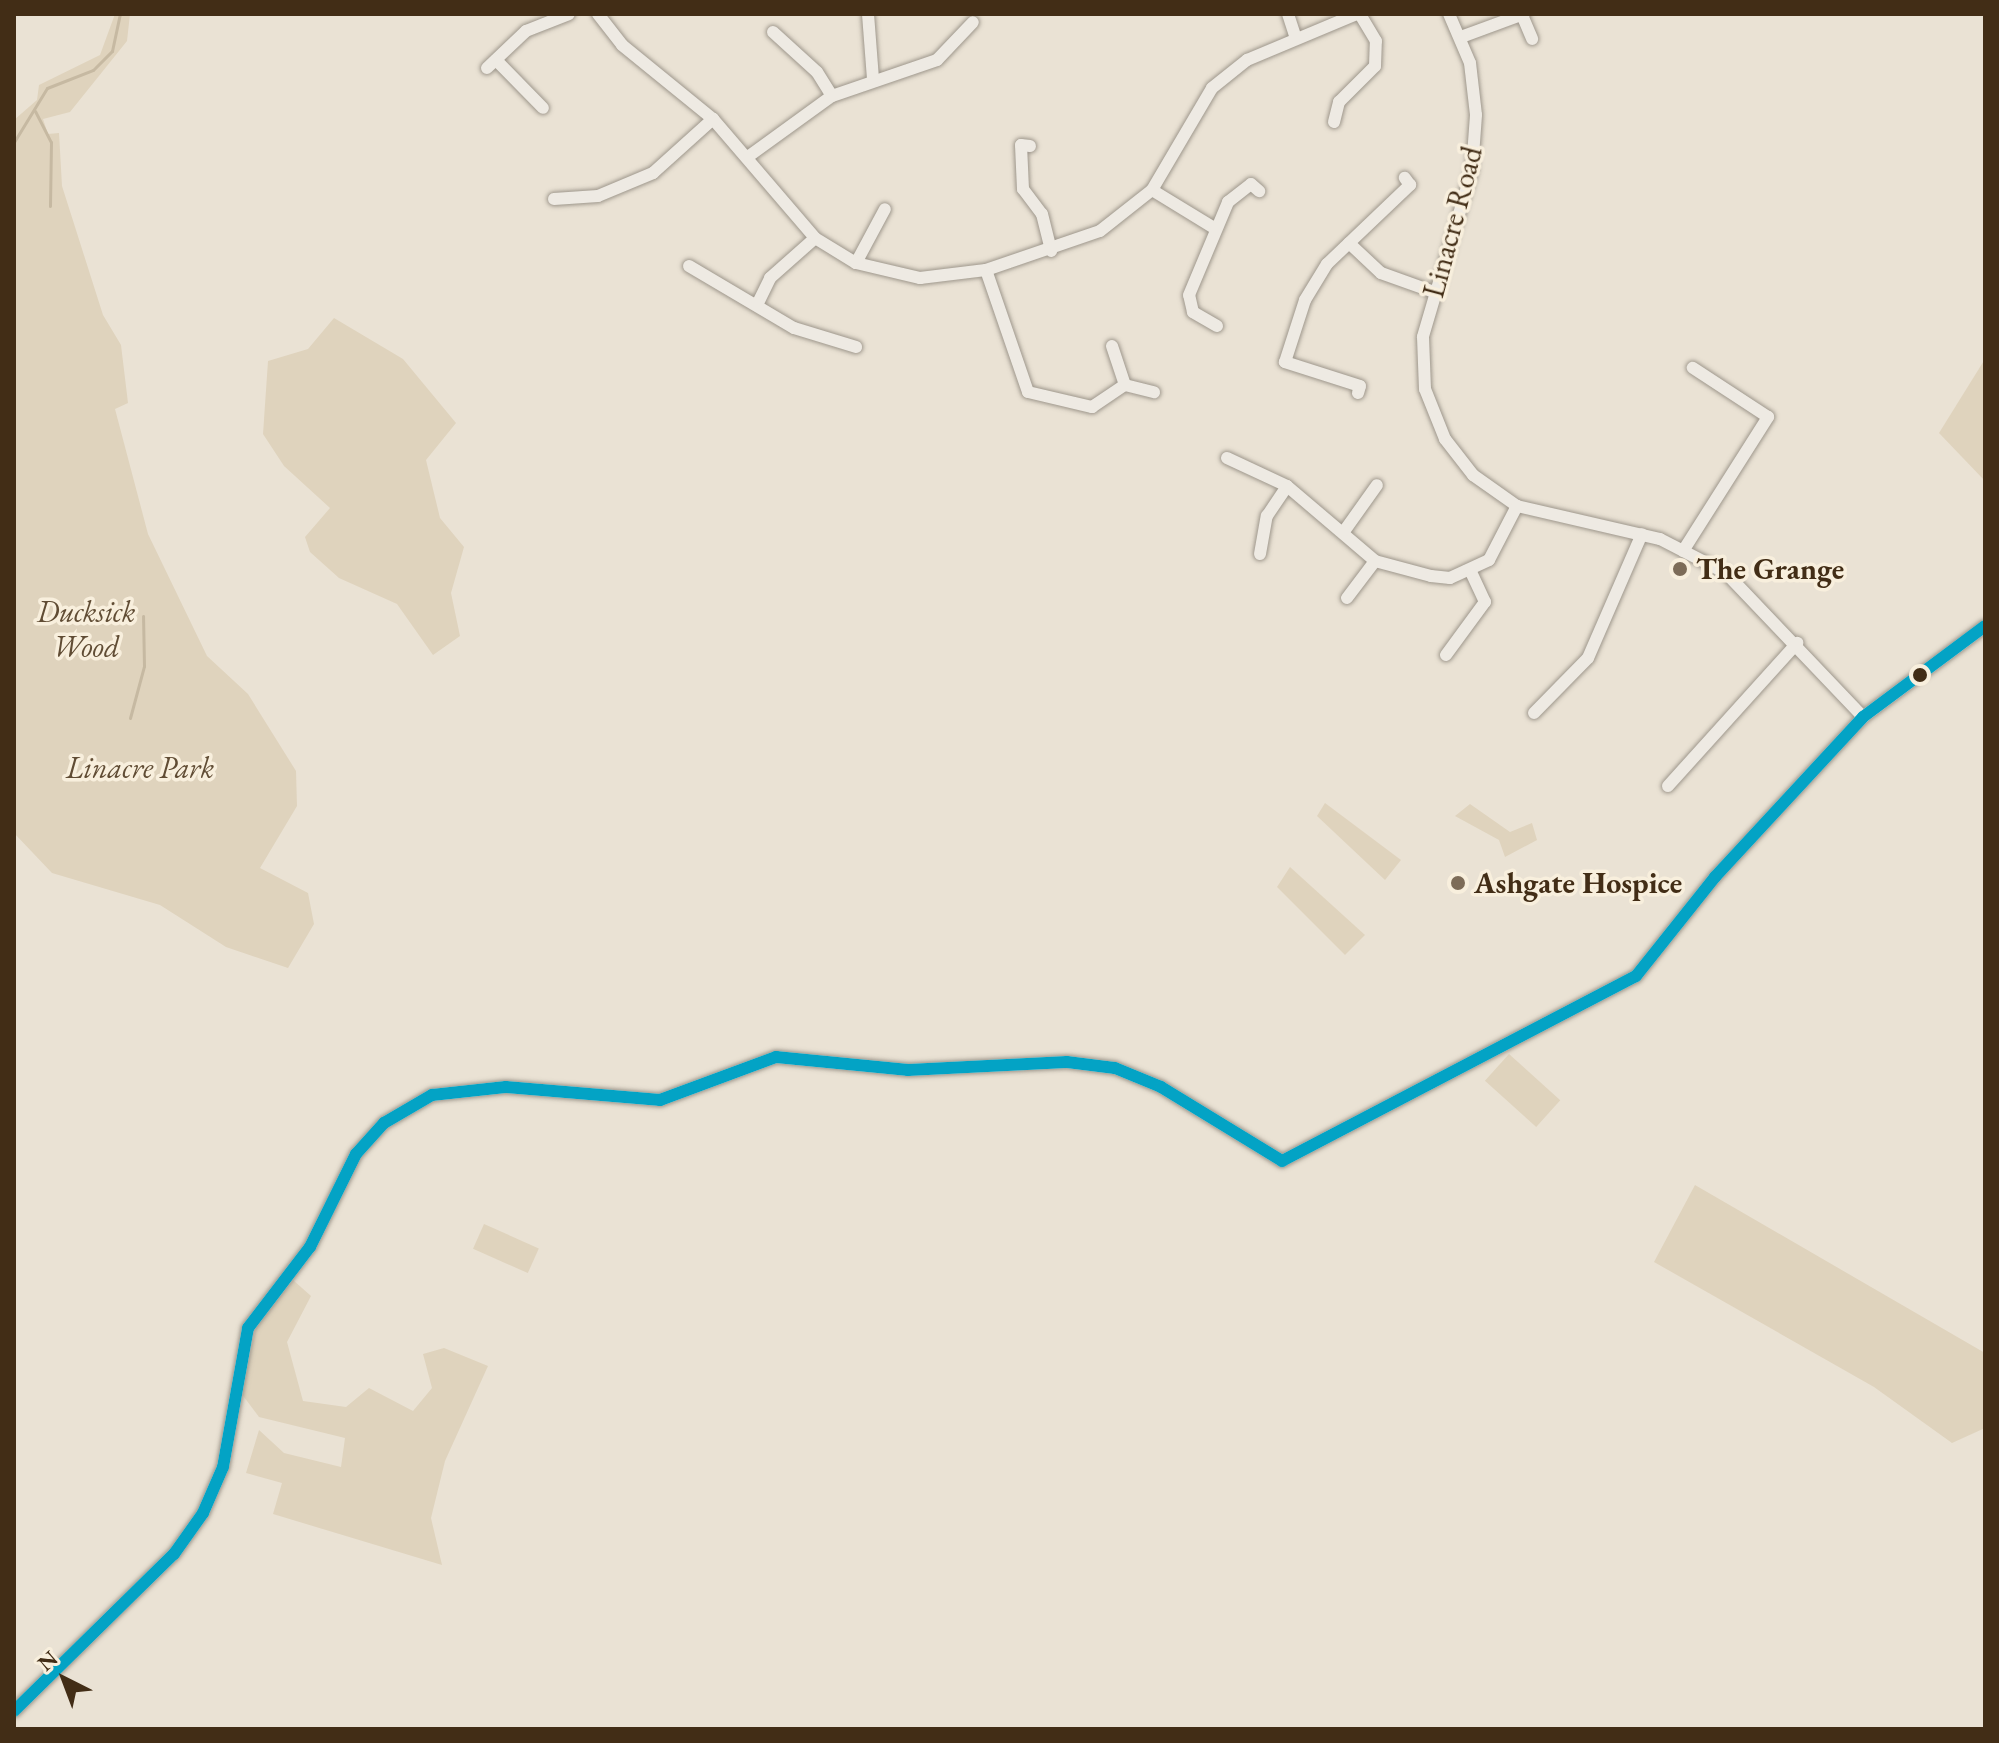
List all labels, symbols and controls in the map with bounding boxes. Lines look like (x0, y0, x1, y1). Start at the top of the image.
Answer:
street label: Linacre Road (1416, 143, 1490, 301)
place label: The Grange (1696, 551, 1844, 587)
marker: The Grange (1671, 560, 1689, 578)
park label: Ducksick Wood (37, 594, 135, 664)
unlabelled marker (1912, 667, 1928, 683)
park label: Linacre Park (66, 750, 214, 786)
place label: Ashgate Hospice (1474, 865, 1682, 901)
marker: Ashgate Hospice (1449, 874, 1467, 892)
north arrow (24, 1639, 104, 1719)
text: N (31, 1644, 64, 1678)

